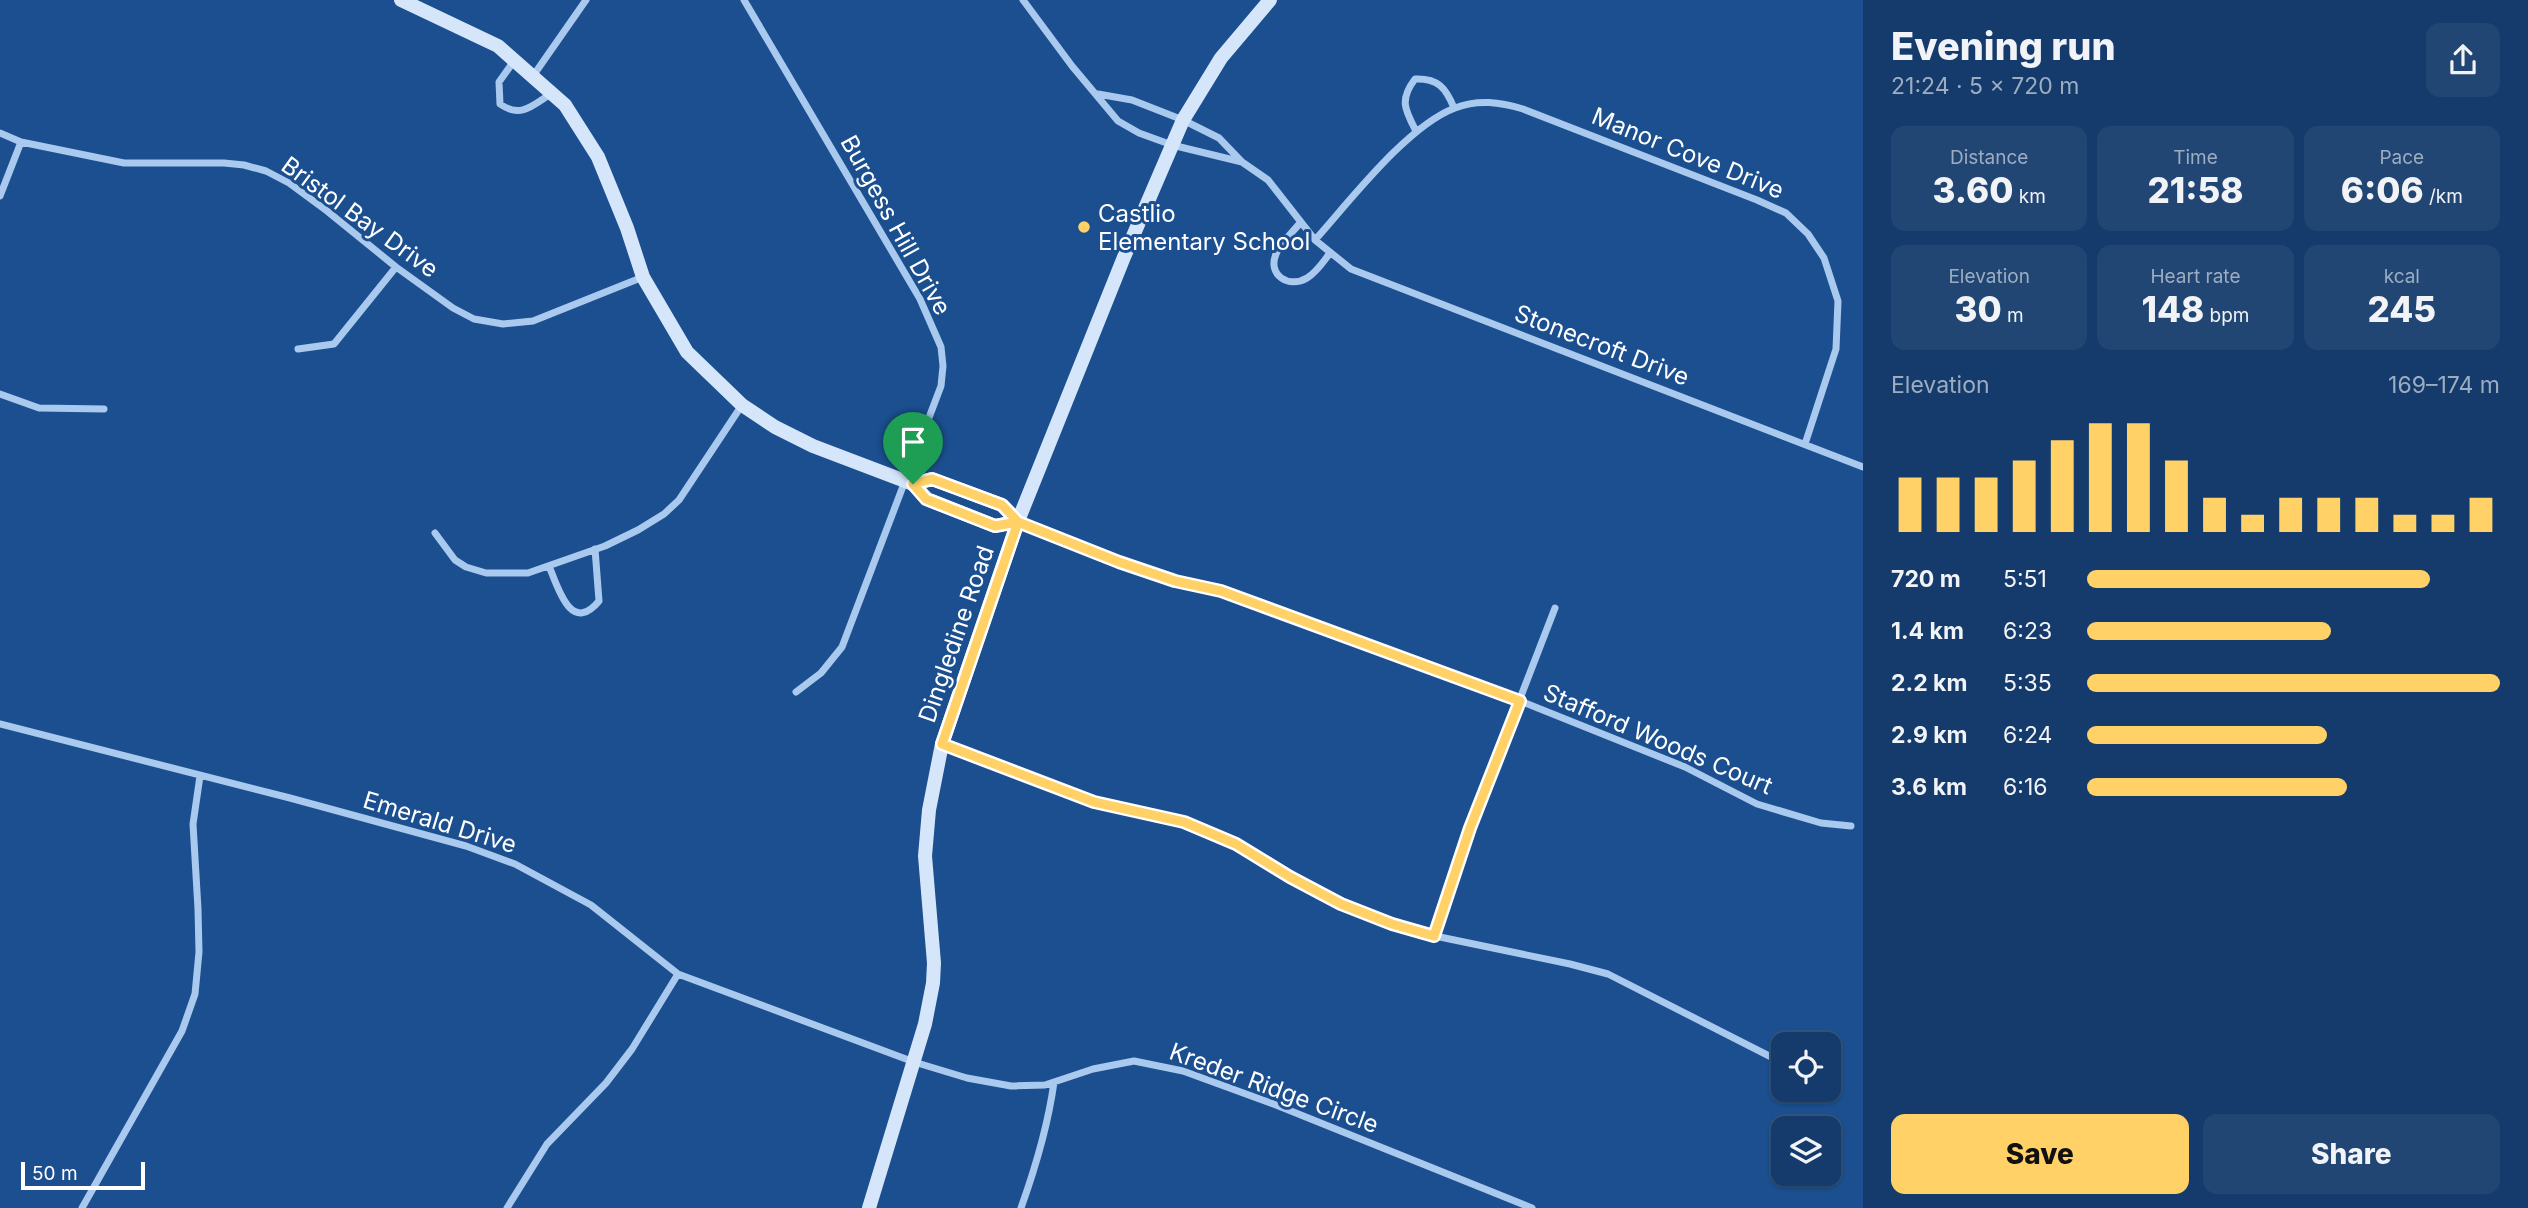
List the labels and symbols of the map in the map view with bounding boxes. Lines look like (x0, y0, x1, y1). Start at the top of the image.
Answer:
street label: Manor Cove Drive (1588, 101, 1788, 205)
street label: Burgess Hill Drive (835, 130, 957, 320)
street label: Bristol Bay Drive (276, 150, 444, 284)
place label: Castlio Elementary School (1098, 199, 1310, 256)
marker: Castlio Elementary School (1076, 219, 1092, 235)
street label: Stonecroft Drive (1511, 298, 1693, 392)
pin (883, 412, 943, 484)
street label: Dingledine Road (912, 542, 1000, 726)
street label: Stafford Woods Court (1539, 678, 1777, 800)
street label: Emerald Drive (360, 785, 520, 859)
street label: Kreder Ridge Circle (1166, 1037, 1382, 1139)
scale bar (21, 1159, 145, 1191)

